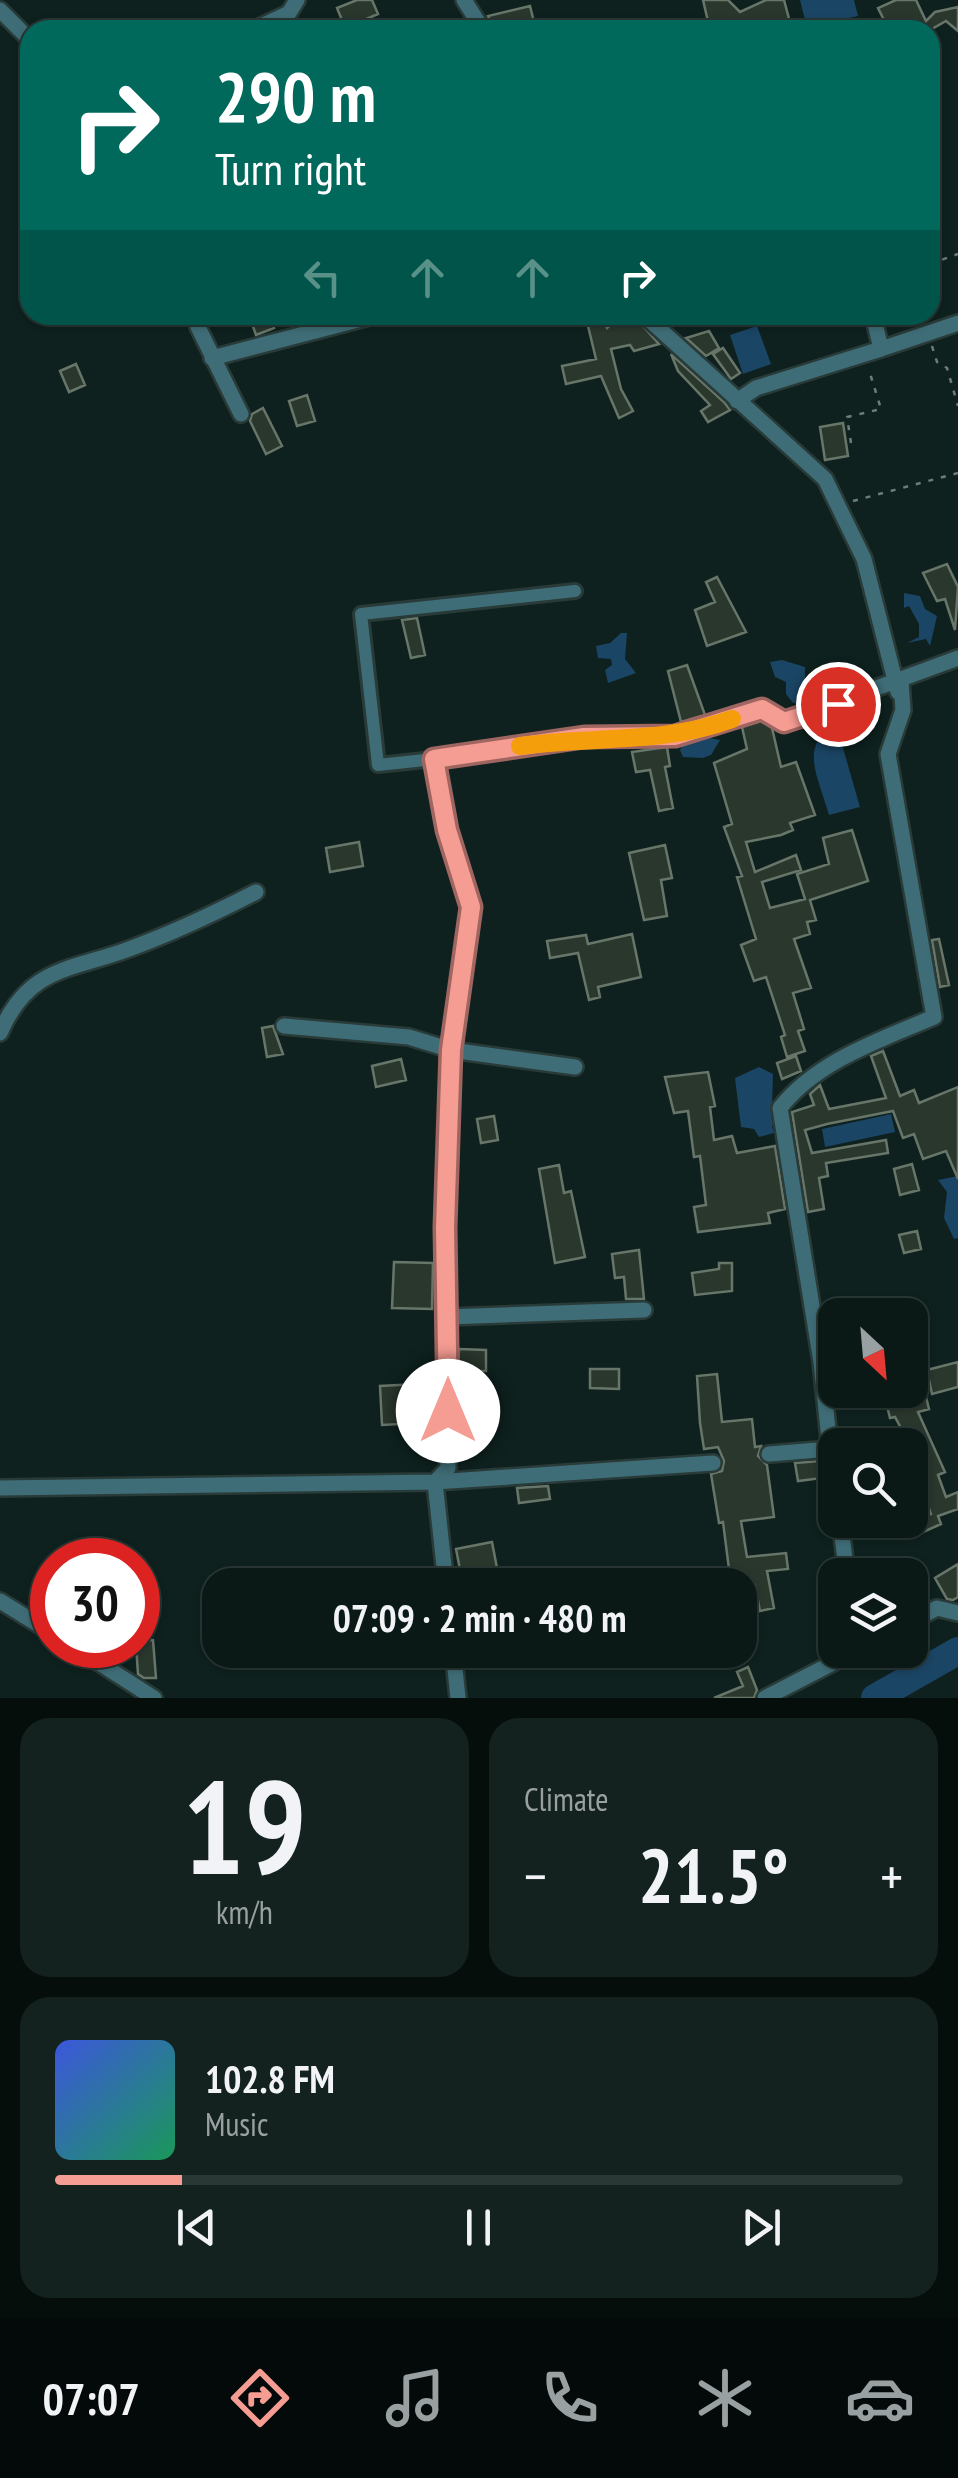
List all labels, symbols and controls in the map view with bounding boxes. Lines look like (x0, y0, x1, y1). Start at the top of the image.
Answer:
text: 290 m (215, 51, 376, 141)
icon: right (50, 60, 180, 190)
text: Turn right (215, 139, 366, 197)
icon: left (295, 250, 350, 305)
icon: ahead (400, 250, 455, 305)
icon: ahead (505, 250, 560, 305)
icon: right (610, 250, 665, 305)
pin (796, 662, 881, 747)
icon: arrive (811, 677, 866, 732)
north arrow (818, 1298, 928, 1408)
map controls (818, 1298, 928, 1668)
position arrow (396, 1359, 500, 1463)
button: search (818, 1428, 928, 1538)
speed limit sign: 30 (30, 1538, 160, 1668)
button: layers (818, 1558, 928, 1668)
text: 07:09 · 2 min · 480 m (333, 1593, 626, 1642)
text: 19 (182, 1742, 307, 1910)
text: Climate (524, 1778, 608, 1820)
text: 21.5° (638, 1827, 789, 1924)
text: − (524, 1840, 547, 1911)
text: + (880, 1840, 903, 1911)
text: km/h (216, 1891, 273, 1933)
text: 102.8 FM (205, 2054, 335, 2103)
text: Music (205, 2103, 268, 2145)
icon: previous (169, 2200, 224, 2255)
icon: pause (451, 2200, 506, 2255)
icon: next (734, 2200, 789, 2255)
icon: directions (225, 2363, 295, 2433)
icon: music (380, 2363, 450, 2433)
icon: phone (535, 2363, 605, 2433)
icon: climate (690, 2363, 760, 2433)
icon: car (845, 2363, 915, 2433)
text: 07:07 (43, 2369, 140, 2427)

